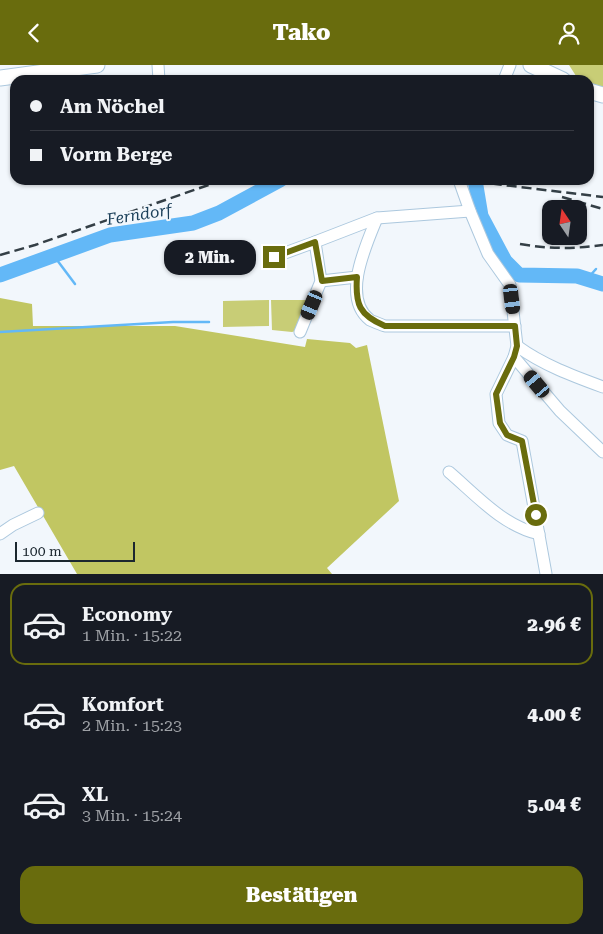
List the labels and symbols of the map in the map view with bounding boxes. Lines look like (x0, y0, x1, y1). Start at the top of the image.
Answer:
water label: Ferndorf (104, 200, 175, 229)
north arrow (542, 200, 588, 245)
callout: 2 Min. (164, 239, 256, 275)
route end (263, 246, 285, 268)
car (502, 283, 521, 315)
car (299, 288, 324, 322)
car (521, 368, 552, 400)
route start (525, 504, 547, 526)
scale bar (15, 539, 135, 562)

